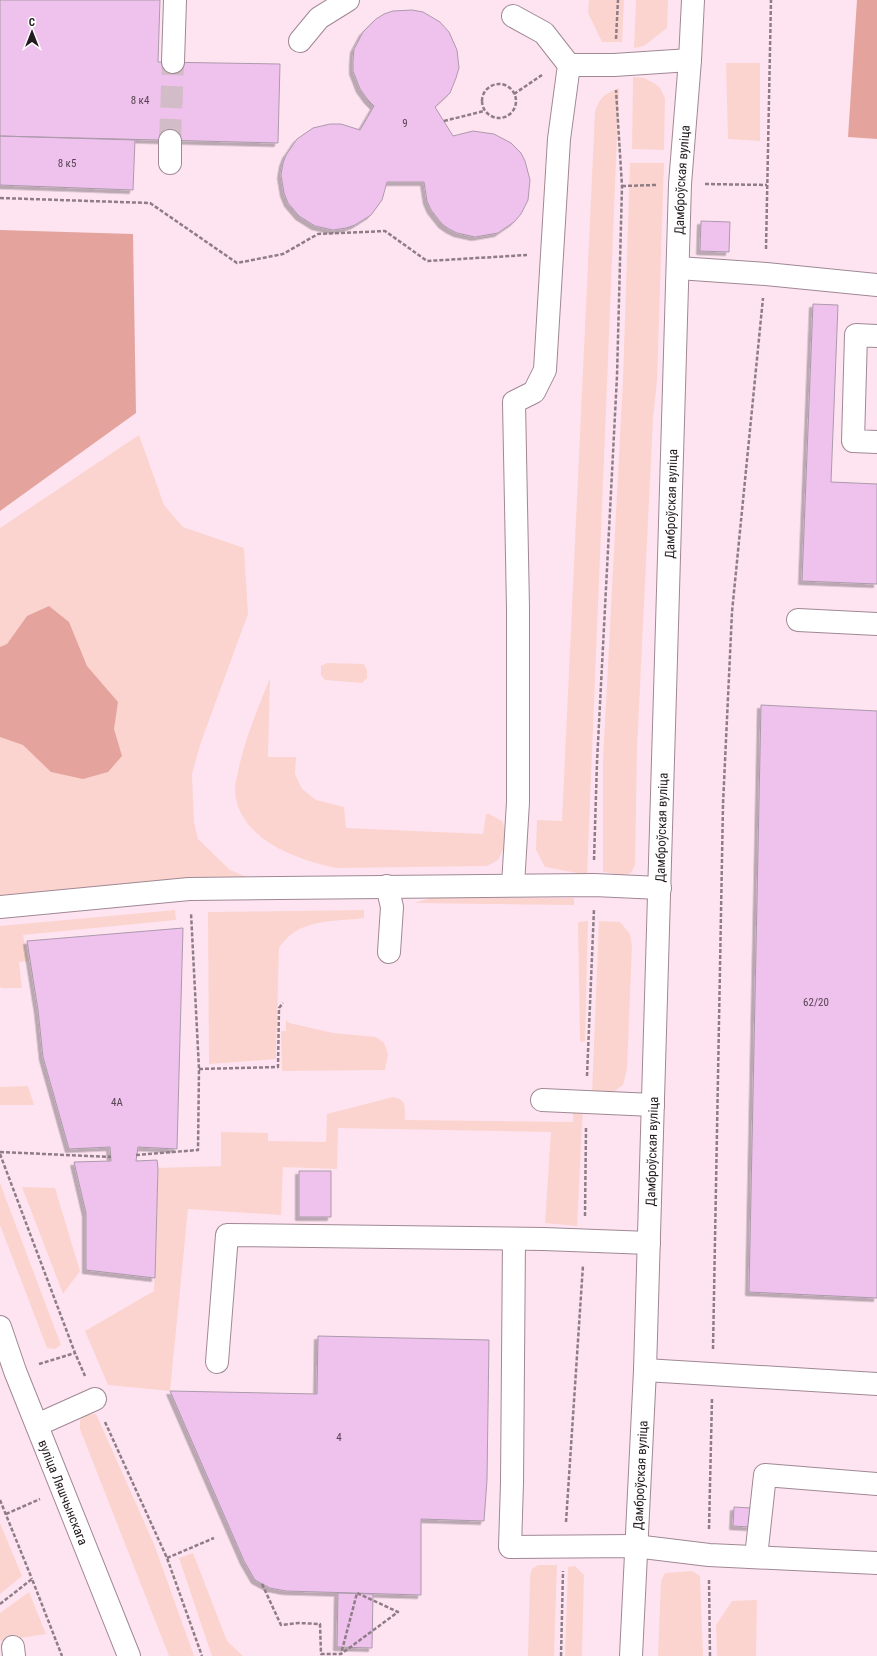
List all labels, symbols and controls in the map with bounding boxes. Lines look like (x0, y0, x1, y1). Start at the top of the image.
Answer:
north arrow (12, 12, 52, 52)
text: С (29, 16, 35, 29)
house number: 8 к4 (131, 94, 150, 107)
house number: 9 (402, 117, 408, 130)
street label: Дамброўская вуліца (671, 125, 692, 235)
house number: 8 к5 (58, 157, 76, 170)
street label: Дамброўская вуліца (661, 449, 680, 559)
street label: Дамброўская вуліца (652, 773, 670, 883)
house number: 62/20 (803, 996, 829, 1009)
house number: 4А (111, 1096, 124, 1109)
street label: Дамброўская вуліца (642, 1096, 661, 1207)
street label: Дамброўская вуліца (630, 1420, 650, 1530)
house number: 4 (336, 1431, 342, 1444)
street label: вуліца Ляшчынскага (36, 1437, 91, 1547)

